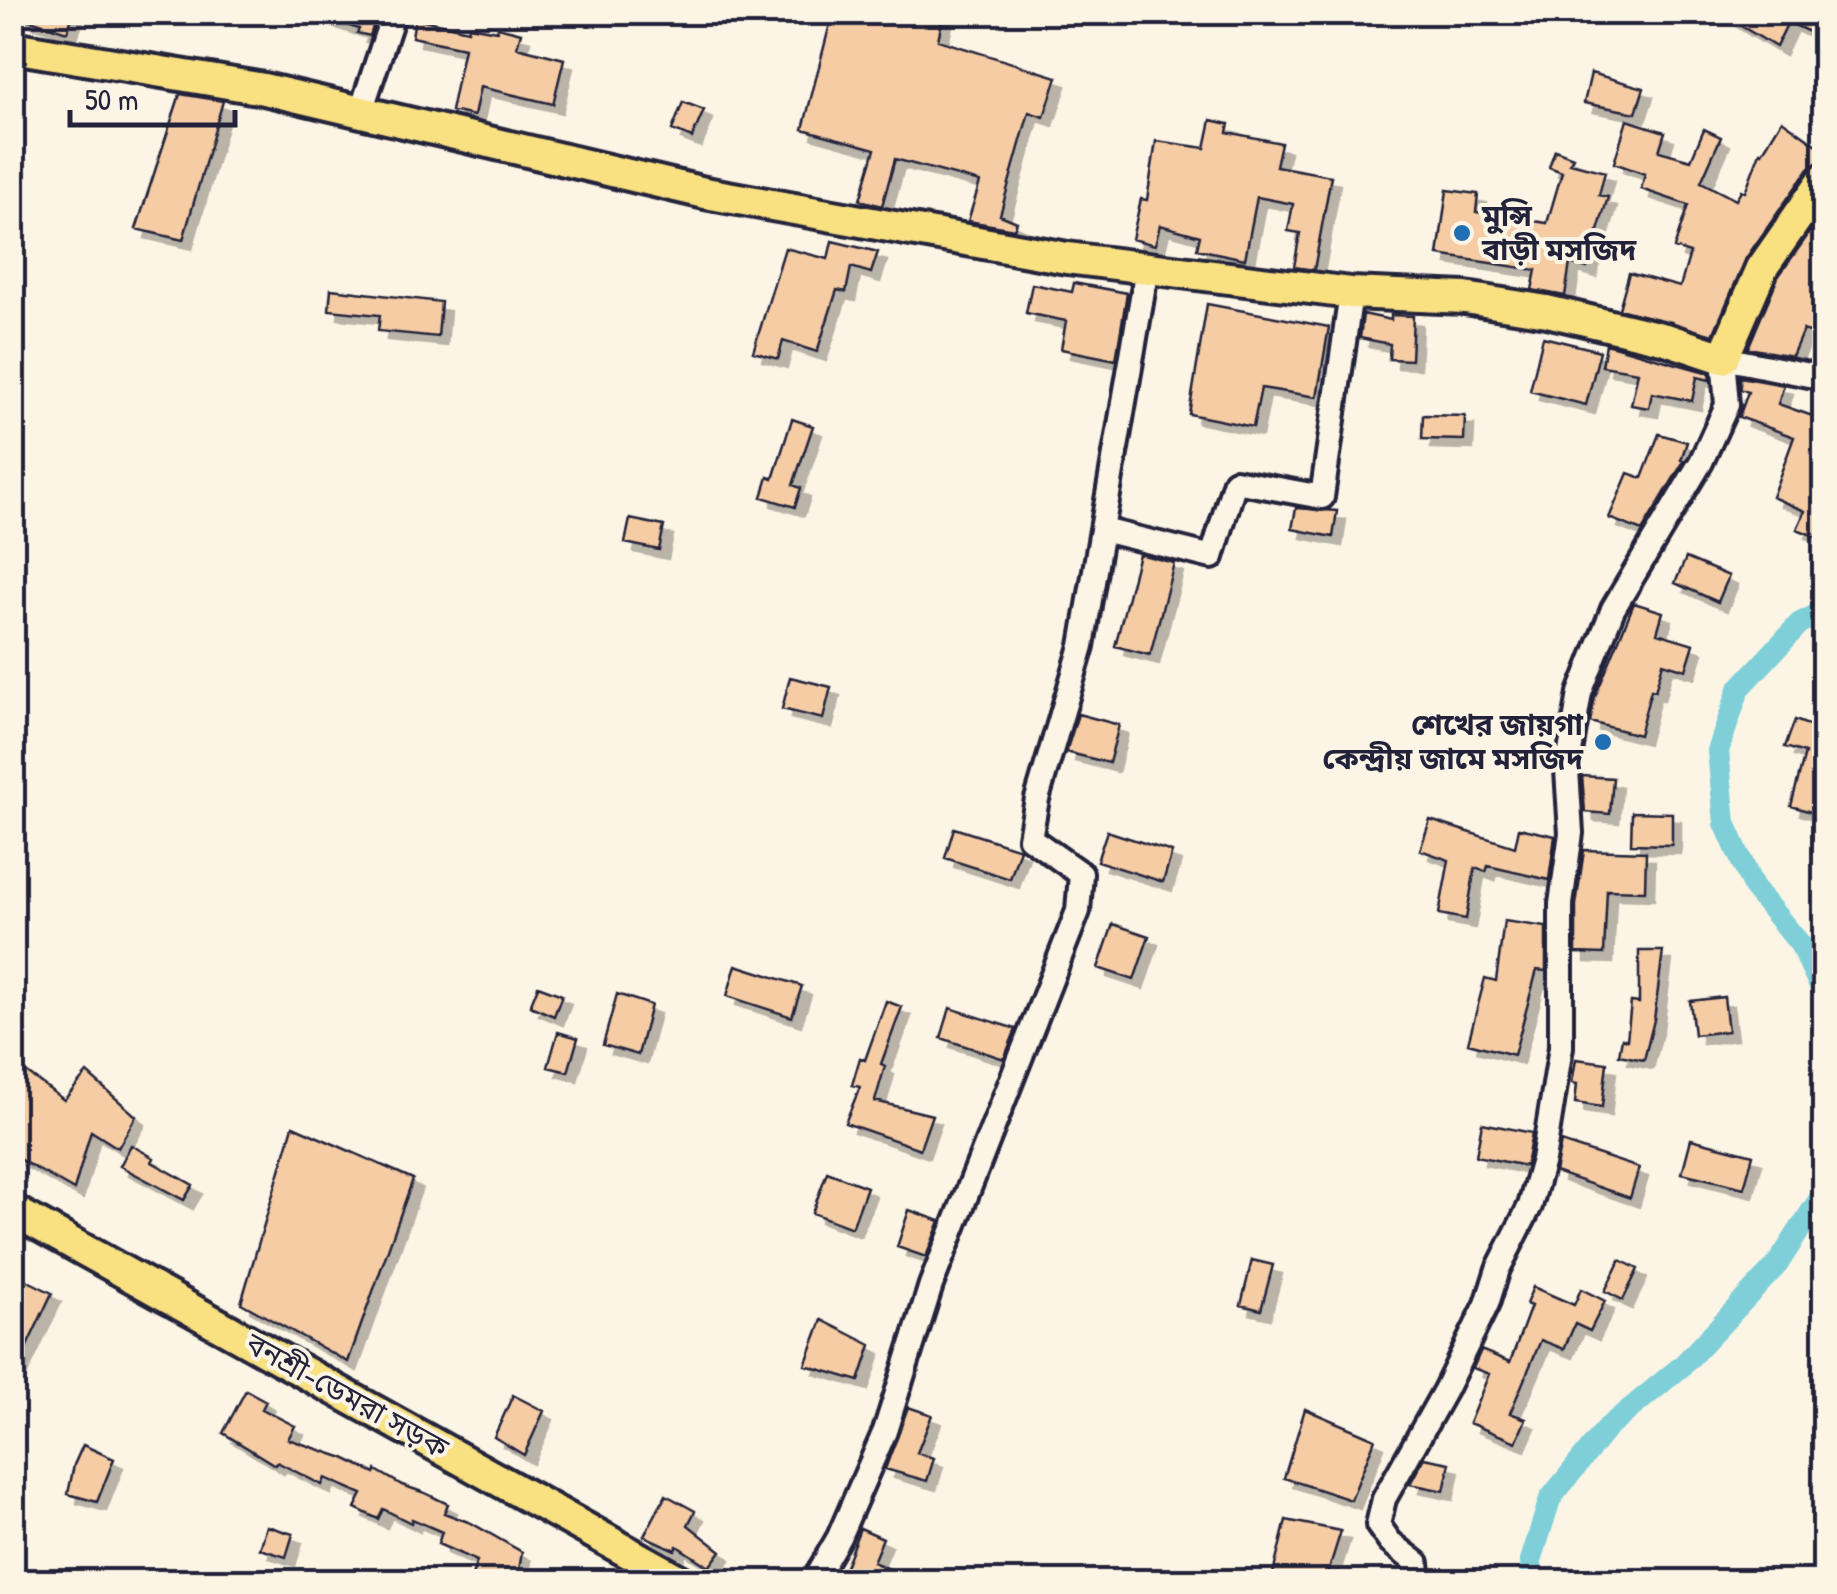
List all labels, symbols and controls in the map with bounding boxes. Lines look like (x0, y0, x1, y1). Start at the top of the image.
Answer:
scale bar (70, 65, 235, 127)
text: 50 m (85, 79, 138, 119)
place label: মুন্সি বাড়ী মসজিদ (1481, 195, 1637, 269)
marker: মুন্সি বাড়ী মসজিদ (1451, 222, 1473, 244)
place label: শেখের জায়গা কেন্দ্রীয় জামে মসজিদ (1322, 704, 1584, 778)
marker: শেখের জায়গা কেন্দ্রীয় জামে মসজিদ (1592, 731, 1614, 753)
street label: বনশ্রী-ডেমরা সড়ক (238, 1323, 456, 1468)

